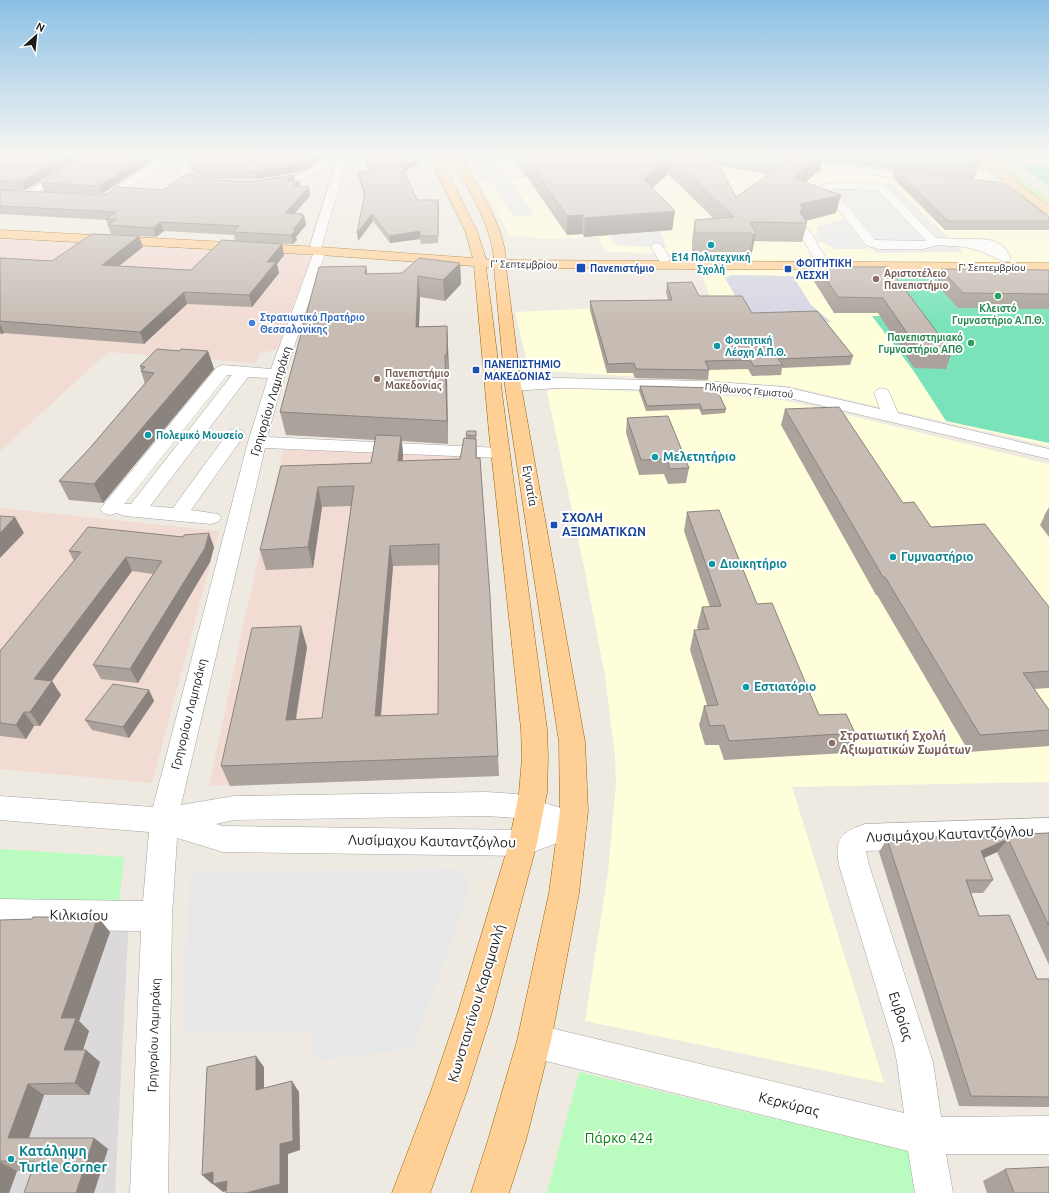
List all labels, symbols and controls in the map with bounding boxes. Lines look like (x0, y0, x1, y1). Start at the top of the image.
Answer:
north arrow (16, 16, 56, 56)
text: N (34, 20, 47, 34)
marker: E14 Πολυτεχνική Σχολή (706, 240, 716, 250)
place label: E14 Πολυτεχνική Σχολή (671, 251, 751, 275)
street label: Γ' Σεπτεμβρίου (490, 258, 558, 271)
place label: ΦΟΙΤΗΤΙΚΗ ΛΕΣΧΗ (796, 258, 852, 281)
marker: Πανεπιστήμιο (575, 262, 587, 274)
place label: Πανεπιστήμιο (590, 262, 654, 274)
street label: Γ' Σεπτεμβρίου (958, 262, 1026, 273)
marker: ΦΟΙΤΗΤΙΚΗ ΛΕΣΧΗ (783, 264, 793, 274)
place label: Αριστοτέλειο Πανεπιστήμιο (884, 267, 948, 291)
marker: Αριστοτέλειο Πανεπιστήμιο (871, 274, 881, 284)
marker: Κλειστό Γυμναστήριο Α.Π.Θ. (993, 291, 1003, 301)
place label: Κλειστό Γυμναστήριο Α.Π.Θ. (952, 302, 1044, 326)
place label: Στρατιωτικό Πρατήριο Θεσσαλονίκης (260, 311, 365, 336)
marker: Στρατιωτικό Πρατήριο Θεσσαλονίκης (247, 318, 257, 328)
place label: Πανεπιστημιακό Γυμναστήριο ΑΠΘ (878, 331, 963, 355)
place label: Φοιτητική Λέσχη Α.Π.Θ. (725, 334, 786, 358)
marker: Πανεπιστημιακό Γυμναστήριο ΑΠΘ (966, 338, 976, 348)
marker: Φοιτητική Λέσχη Α.Π.Θ. (712, 341, 722, 351)
street label: Γρηγορίου Λαμπράκη (248, 344, 293, 457)
place label: ΠΑΝΕΠΙΣΤΗΜΙΟ ΜΑΚΕΔΟΝΙΑΣ (484, 359, 561, 382)
marker: ΠΑΝΕΠΙΣΤΗΜΙΟ ΜΑΚΕΔΟΝΙΑΣ (471, 365, 481, 375)
place label: Πανεπιστήμιο Μακεδονίας (385, 367, 449, 392)
marker: Πανεπιστήμιο Μακεδονίας (372, 374, 382, 384)
street label: Πλήθωνος Γεμιστού (704, 381, 794, 400)
place label: Πολεμικό Μουσείο (156, 429, 243, 441)
marker: Πολεμικό Μουσείο (143, 430, 153, 440)
place label: Μελετητήριο (663, 450, 736, 463)
marker: Μελετητήριο (650, 452, 660, 462)
street label: Εγνατία (521, 465, 540, 507)
place label: ΣΧΟΛΗ ΑΞΙΩΜΑΤΙΚΩΝ (562, 511, 646, 538)
marker: ΣΧΟΛΗ ΑΞΙΩΜΑΤΙΚΩΝ (549, 520, 559, 530)
place label: Γυμναστήριο (901, 550, 973, 563)
marker: Γυμναστήριο (888, 552, 898, 562)
place label: Διοικητήριο (720, 557, 787, 570)
marker: Διοικητήριο (707, 559, 717, 569)
street label: Γρηγορίου Λαμπράκη (168, 657, 209, 771)
place label: Εστιατόριο (754, 680, 816, 693)
marker: Εστιατόριο (741, 682, 751, 692)
place label: Στρατιωτική Σχολή Αξιωματικών Σωμάτων (840, 729, 972, 757)
marker: Στρατιωτική Σχολή Αξιωματικών Σωμάτων (827, 738, 837, 748)
street label: Λυσιμάχου Καυταντζόγλου (866, 823, 1034, 845)
street label: Λυσίμαχου Καυταντζόγλου (348, 832, 516, 850)
street label: Κιλκισίου (49, 906, 109, 924)
street label: Κωνσταντίνου Καραμανλή (444, 922, 508, 1084)
street label: Γρηγορίου Λαμπράκη (145, 978, 162, 1092)
street label: Ευβοίας (886, 989, 917, 1043)
street label: Κερκύρας (757, 1089, 822, 1119)
park label: Πάρκο 424 (585, 1130, 653, 1146)
place label: Κατάληψη Turtle Corner (19, 1143, 107, 1175)
marker: Κατάληψη Turtle Corner (6, 1154, 16, 1164)

